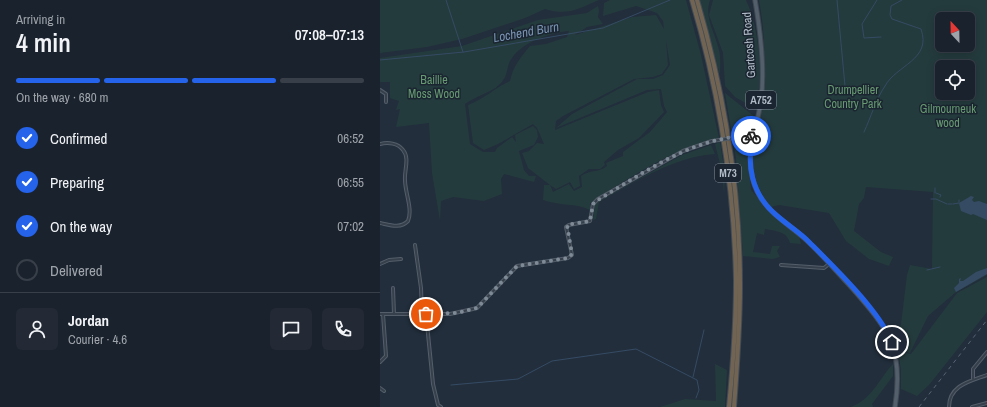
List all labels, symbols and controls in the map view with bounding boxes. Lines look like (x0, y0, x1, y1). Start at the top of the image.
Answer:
text: Arriving in (16, 11, 65, 28)
street label: Gartcosh Road (739, 11, 759, 79)
north arrow (935, 12, 975, 52)
map controls (935, 12, 975, 100)
water label: Lochend Burn (492, 18, 560, 46)
text: 07:08–07:13 (295, 24, 364, 45)
text: 4 min (16, 25, 71, 60)
button: locate (935, 60, 975, 100)
park label: Baillie Moss Wood (408, 72, 460, 102)
park label: Drumpellier Country Park (824, 82, 882, 112)
text: On the way · 680 m (16, 89, 108, 106)
road number: A752 (746, 91, 776, 109)
park label: Gilmourneuk wood (920, 101, 976, 131)
courier (731, 116, 771, 156)
icon: bike (740, 125, 762, 147)
icon: check (16, 127, 38, 149)
text: Confirmed (50, 128, 107, 149)
text: 06:52 (337, 130, 364, 147)
road number: M73 (715, 164, 741, 182)
icon: check (16, 171, 38, 193)
text: Preparing (50, 172, 104, 193)
text: 06:55 (337, 174, 364, 191)
icon: check (16, 215, 38, 237)
text: On the way (50, 216, 112, 237)
text: 07:02 (337, 218, 364, 235)
text: Delivered (50, 260, 103, 281)
pin (409, 297, 443, 331)
icon: bag (415, 303, 437, 325)
button: person (16, 308, 58, 350)
button: chat (270, 308, 312, 350)
button: phone (322, 308, 364, 350)
text: Jordan (68, 310, 109, 331)
pin (875, 325, 909, 359)
text: Courier · 4.6 (68, 331, 127, 348)
icon: home (881, 331, 903, 353)

